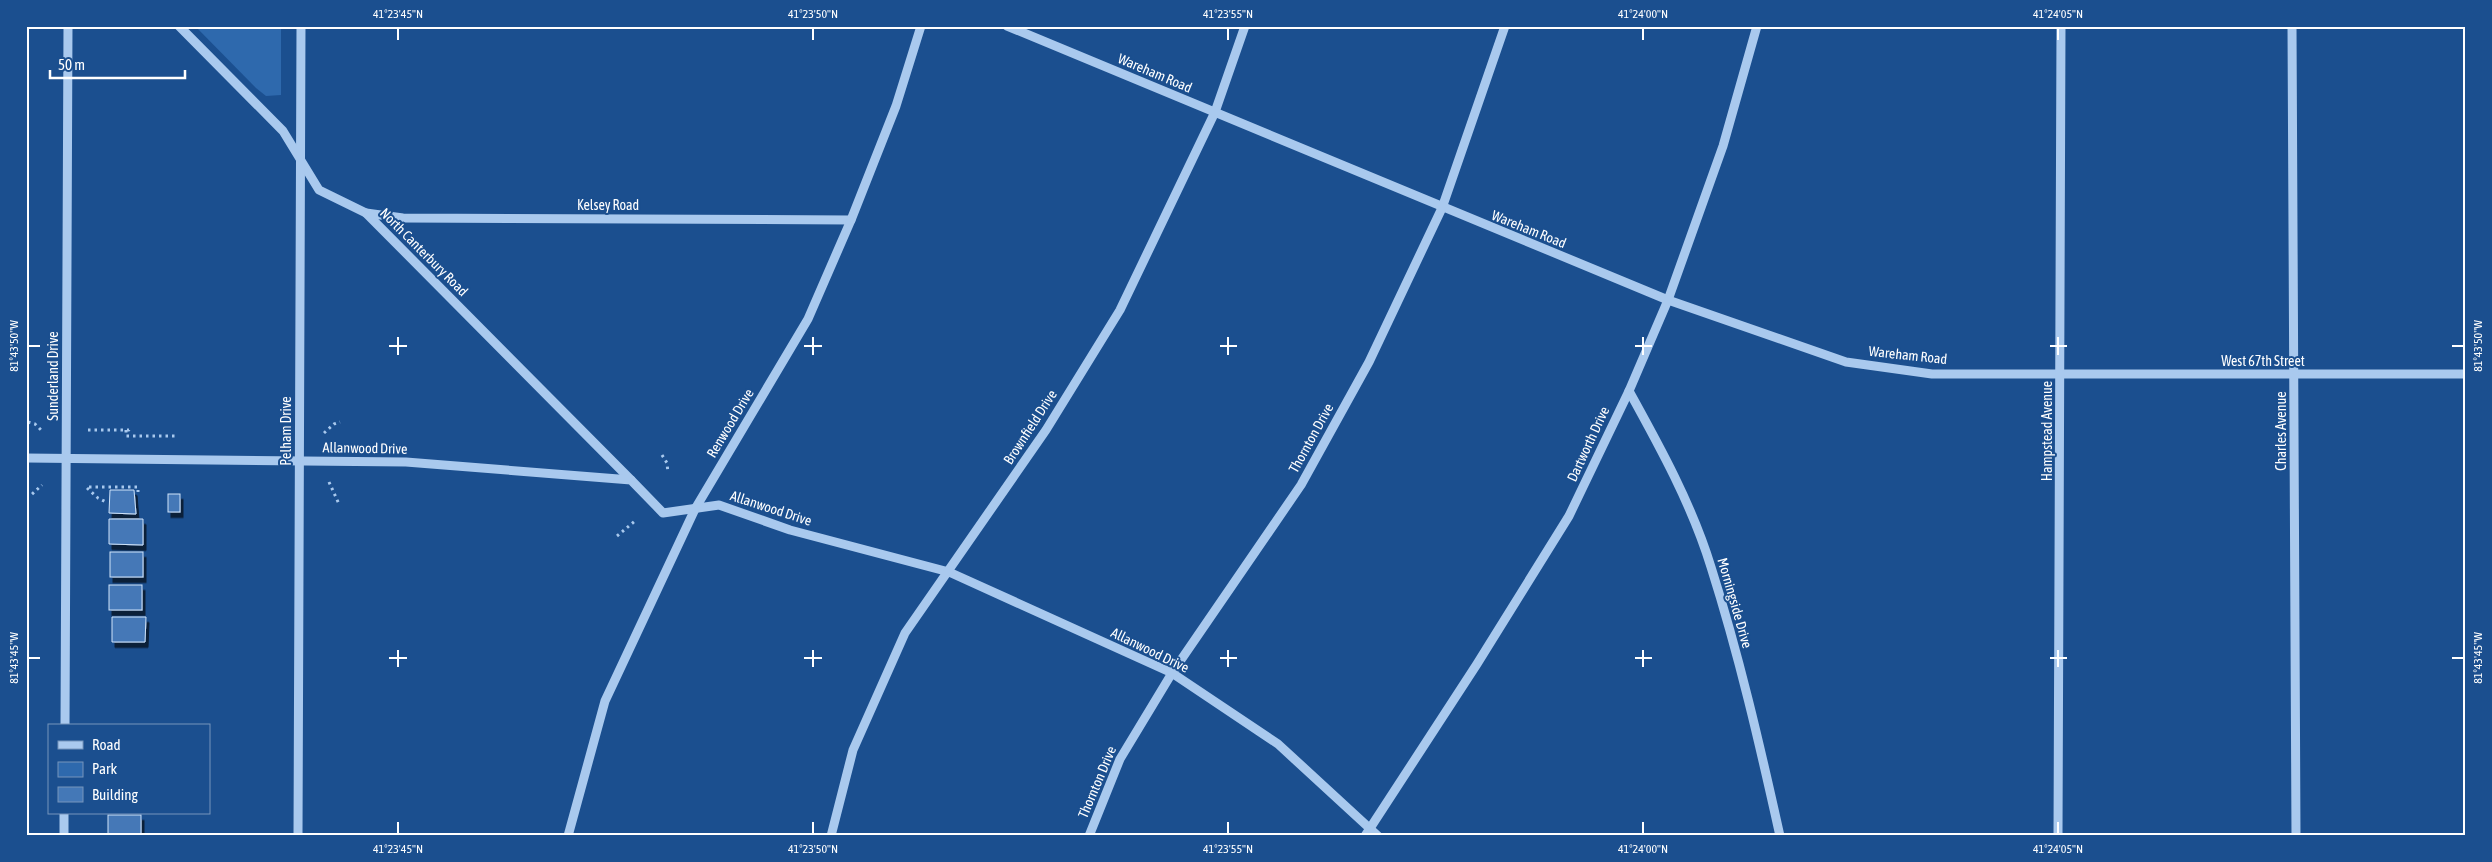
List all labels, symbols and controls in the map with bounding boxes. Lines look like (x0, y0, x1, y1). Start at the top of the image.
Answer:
text: 41°23'45"N (373, 7, 423, 21)
text: 41°23'50"N (788, 7, 838, 21)
text: 41°23'55"N (1203, 7, 1253, 21)
text: 41°24'00"N (1618, 7, 1668, 21)
text: 41°24'05"N (2033, 7, 2083, 21)
scale bar (50, 48, 185, 80)
street label: Wareham Road (1116, 50, 1194, 96)
text: 50 m (58, 56, 85, 73)
street label: Kelsey Road (577, 197, 639, 213)
street label: North Canterbury Road (377, 205, 471, 299)
street label: Wareham Road (1489, 207, 1569, 251)
text: 81°43'50"W (7, 320, 21, 372)
text: 81°43'50"W (2471, 320, 2485, 372)
street label: Sunderland Drive (45, 331, 61, 421)
street label: Wareham Road (1868, 343, 1948, 367)
street label: West 67th Street (2221, 353, 2305, 369)
street label: Hampstead Avenue (2039, 381, 2055, 481)
street label: Renwood Drive (703, 386, 757, 460)
street label: Brownfield Drive (1000, 387, 1060, 467)
street label: Charles Avenue (2273, 391, 2289, 471)
street label: Pelham Drive (278, 396, 294, 466)
street label: Thornton Drive (1285, 401, 1337, 475)
street label: Dartworth Drive (1564, 404, 1612, 484)
street label: Allanwood Drive (323, 439, 407, 457)
street label: Allanwood Drive (728, 487, 814, 529)
street label: Morningside Drive (1714, 556, 1756, 650)
street label: Allanwood Drive (1108, 624, 1192, 676)
text: 81°43'45"W (7, 632, 21, 684)
text: 81°43'45"W (2471, 632, 2485, 684)
legend (48, 724, 210, 814)
text: Road (92, 736, 121, 753)
street label: Thornton Drive (1075, 744, 1119, 820)
text: Park (92, 760, 117, 777)
text: Building (92, 786, 138, 803)
text: 41°23'45"N (373, 842, 423, 856)
text: 41°23'50"N (788, 842, 838, 856)
text: 41°23'55"N (1203, 842, 1253, 856)
text: 41°24'00"N (1618, 842, 1668, 856)
text: 41°24'05"N (2033, 842, 2083, 856)

